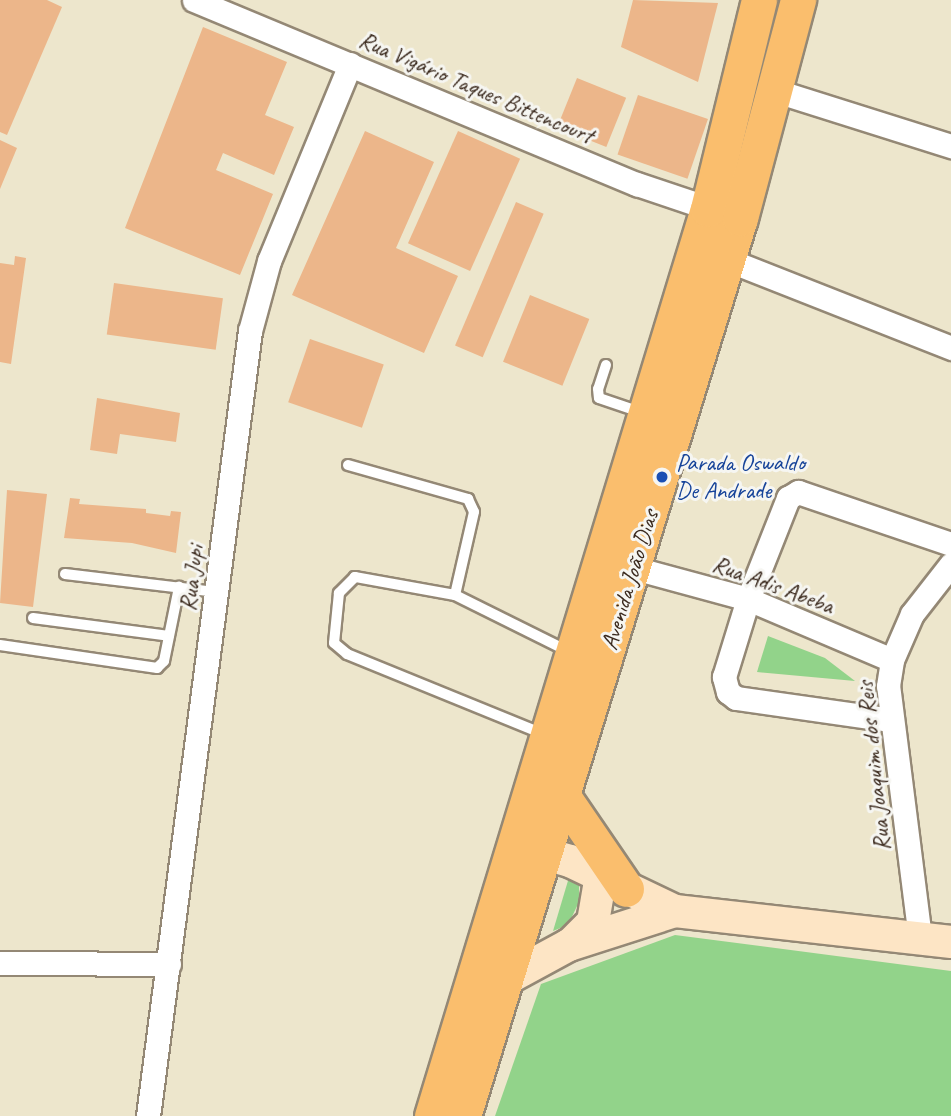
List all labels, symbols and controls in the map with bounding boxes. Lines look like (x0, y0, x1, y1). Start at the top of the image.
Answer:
street label: Rua Vigário Taques Bittencourt (354, 25, 598, 151)
place label: Parada Oswaldo De Andrade (676, 449, 805, 505)
marker: Parada Oswaldo De Andrade (654, 469, 670, 485)
street label: Avenida João Dias (595, 506, 665, 654)
street label: Rua Jupi (174, 544, 210, 612)
street label: Rua Adis Abeba (709, 550, 837, 620)
street label: Rua Joaquim dos Reis (851, 680, 897, 852)

